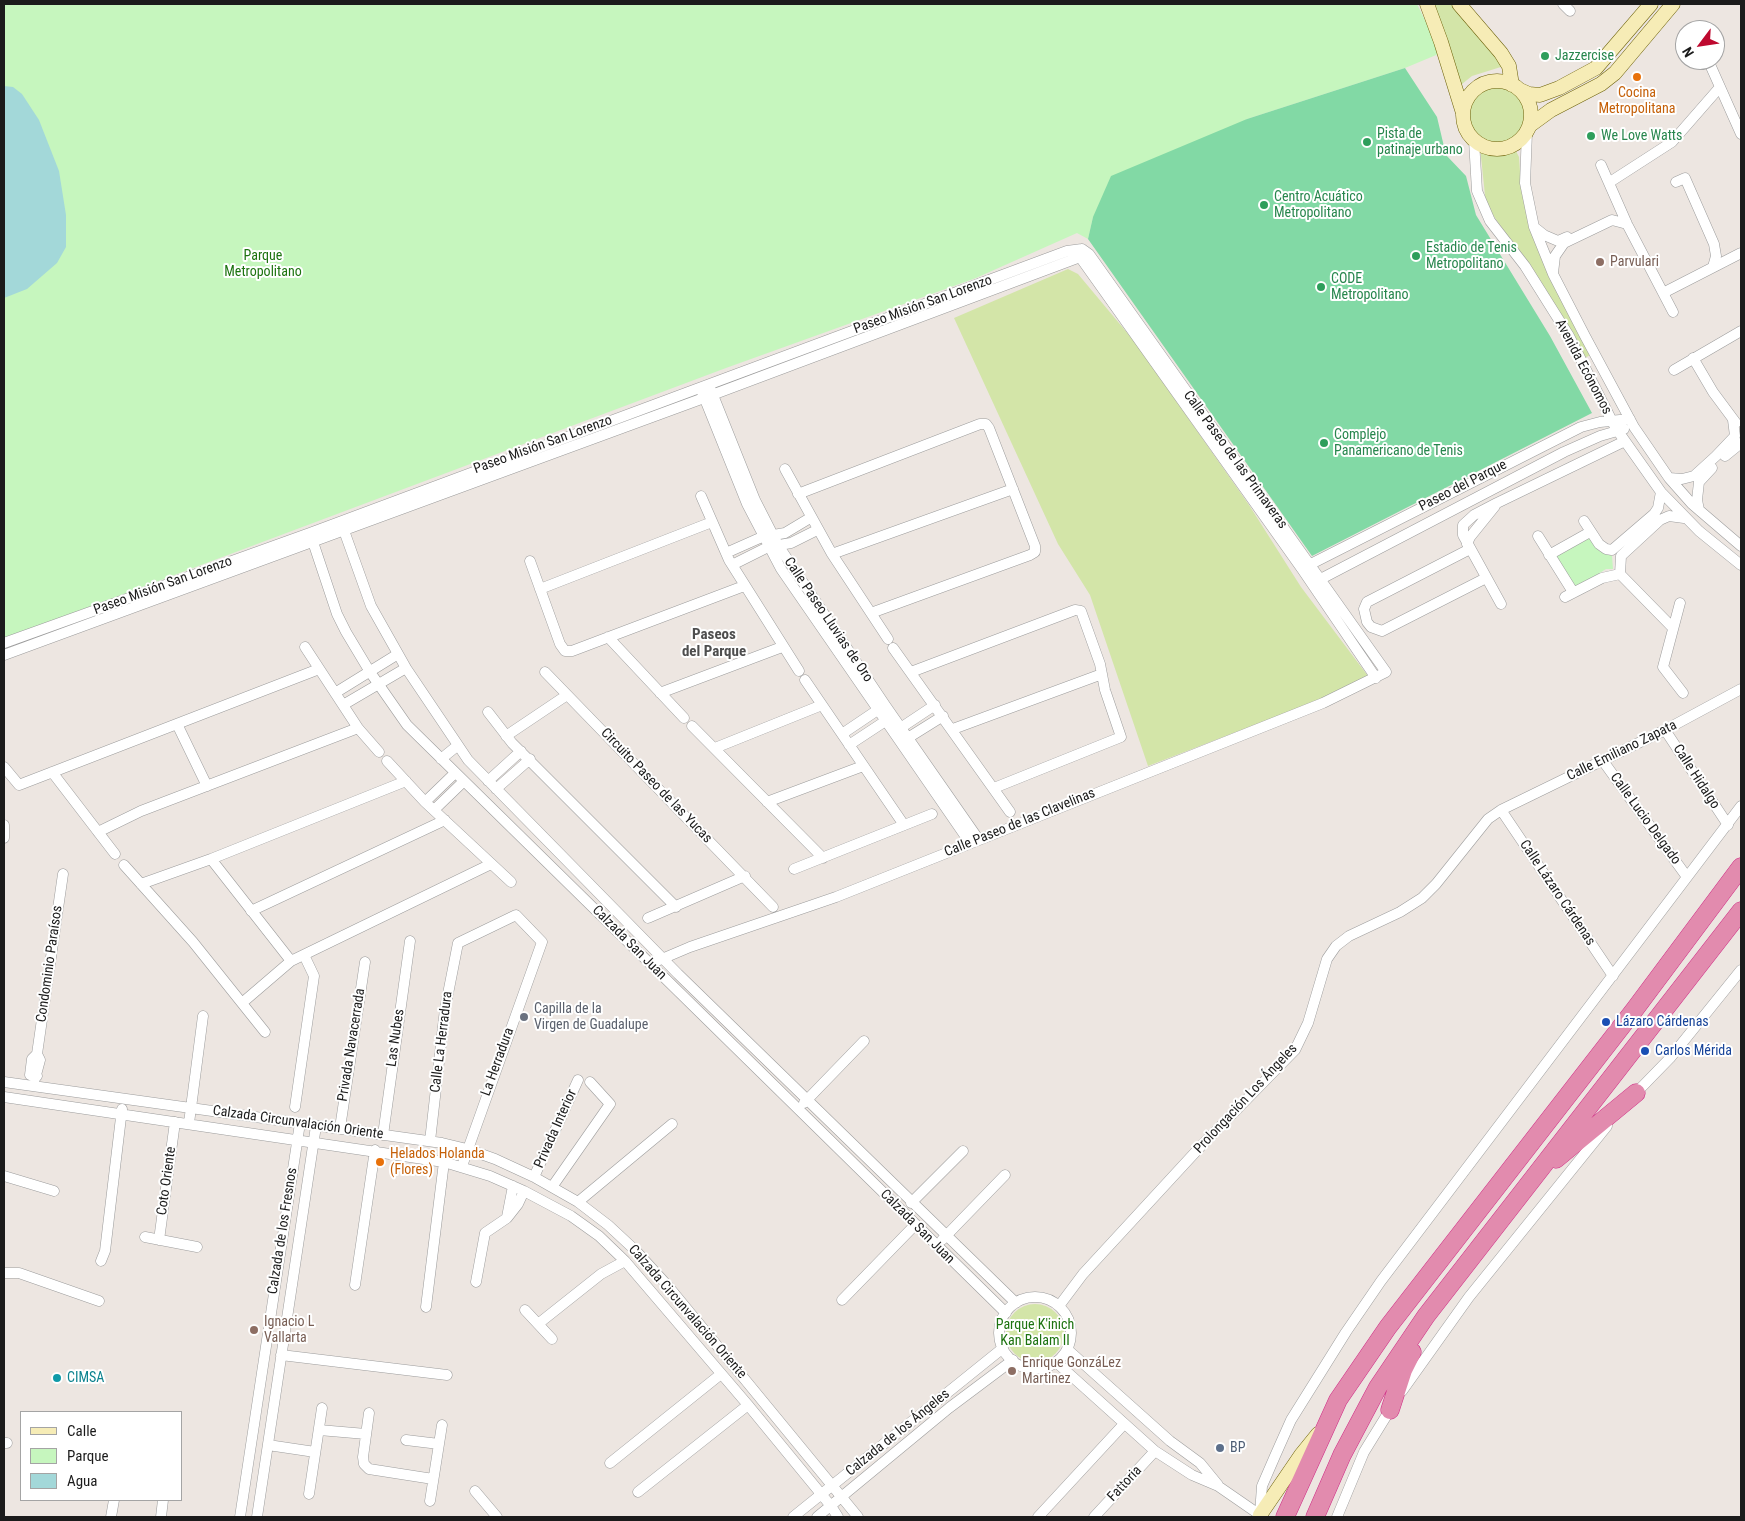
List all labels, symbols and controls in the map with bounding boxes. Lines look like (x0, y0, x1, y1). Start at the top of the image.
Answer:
north arrow (1675, 20, 1725, 70)
text: N (1679, 44, 1697, 60)
place label: Jazzercise (1555, 48, 1614, 64)
marker: Jazzercise (1539, 50, 1551, 62)
marker: Cocina Metropolitana (1631, 71, 1643, 83)
place label: Cocina Metropolitana (1598, 85, 1676, 118)
place label: Pista de patinaje urbano (1377, 126, 1463, 158)
place label: We Love Watts (1601, 128, 1682, 144)
marker: We Love Watts (1585, 130, 1597, 142)
marker: Pista de patinaje urbano (1361, 136, 1373, 148)
place label: Centro Acuático Metropolitano (1274, 189, 1363, 222)
marker: Centro Acuático Metropolitano (1258, 199, 1270, 211)
place label: Estadio de Tenis Metropolitano (1426, 240, 1517, 272)
park label: Parque Metropolitano (224, 248, 302, 280)
marker: Estadio de Tenis Metropolitano (1410, 250, 1422, 262)
place label: Parvulari (1610, 254, 1659, 270)
marker: Parvulari (1594, 256, 1606, 268)
place label: CODE Metropolitano (1331, 271, 1408, 304)
street label: Paseo Misión San Lorenzo (851, 272, 995, 338)
marker: CODE Metropolitano (1315, 281, 1327, 293)
street label: Avenida Ecónomos (1551, 317, 1615, 417)
street label: Calle Paseo de las Primaveras (1179, 388, 1291, 532)
street label: Paseo Misión San Lorenzo (471, 412, 615, 478)
place label: Complejo Panamericano de Tenis (1334, 427, 1463, 460)
marker: Complejo Panamericano de Tenis (1318, 437, 1330, 449)
street label: Paseo del Parque (1416, 457, 1510, 515)
street label: Paseo Misión San Lorenzo (91, 553, 235, 619)
street label: Calle Paseo Lluvias de Oro (780, 554, 876, 686)
district label: Paseos del Parque (682, 626, 746, 661)
street label: Calle Emiliano Zapata (1564, 717, 1680, 785)
street label: Circuito Paseo de las Yucas (597, 725, 715, 847)
street label: Calle Hidalgo (1669, 742, 1723, 812)
street label: Calle Lucio Delgado (1606, 770, 1684, 868)
street label: Calle Paseo de las Clavelinas (942, 785, 1098, 861)
street label: Calle Lázaro Cárdenas (1515, 837, 1599, 949)
street label: Calzada San Juan (588, 902, 670, 984)
street label: Condominio Paraísos (33, 904, 67, 1024)
street label: Privada Navacerrada (335, 987, 369, 1103)
street label: Calle La Herradura (427, 990, 457, 1094)
place label: Capilla de la Virgen de Guadalupe (534, 1001, 648, 1034)
street label: Las Nubes (384, 1008, 408, 1068)
marker: Capilla de la Virgen de Guadalupe (518, 1011, 530, 1023)
place label: Lázaro Cárdenas (1616, 1014, 1709, 1030)
marker: Lázaro Cárdenas (1600, 1016, 1612, 1028)
street label: La Herradura (478, 1026, 518, 1098)
street label: Prolongación Los Ángeles (1191, 1041, 1301, 1157)
place label: Carlos Mérida (1655, 1043, 1732, 1059)
marker: Carlos Mérida (1639, 1045, 1651, 1057)
street label: Privada Interior (531, 1087, 581, 1171)
street label: Calzada Circunvalación Oriente (212, 1103, 384, 1143)
street label: Coto Oriente (154, 1146, 180, 1216)
place label: Helados Holanda (Flores) (390, 1146, 485, 1178)
marker: Helados Holanda (Flores) (374, 1156, 386, 1168)
street label: Calzada de los Fresnos (265, 1166, 301, 1296)
street label: Calzada San Juan (876, 1186, 958, 1268)
street label: Calzada Circunvalación Oriente (624, 1242, 750, 1382)
place label: Ignacio L Vallarta (264, 1314, 314, 1346)
park label: Parque K'inich Kan Balam II (996, 1317, 1074, 1350)
marker: Ignacio L Vallarta (248, 1324, 260, 1336)
place label: Enrique GonzáLez Martinez (1022, 1355, 1121, 1388)
marker: Enrique GonzáLez Martinez (1006, 1365, 1018, 1377)
place label: CIMSA (67, 1370, 104, 1386)
marker: CIMSA (51, 1372, 63, 1384)
street label: Calzada de los Ángeles (843, 1386, 953, 1480)
legend (20, 1411, 182, 1501)
text: Calle (67, 1422, 97, 1440)
place label: BP (1230, 1440, 1245, 1456)
marker: BP (1214, 1442, 1226, 1454)
text: Parque (67, 1447, 109, 1465)
street label: Fattoria (1104, 1463, 1146, 1505)
text: Agua (67, 1472, 97, 1490)

